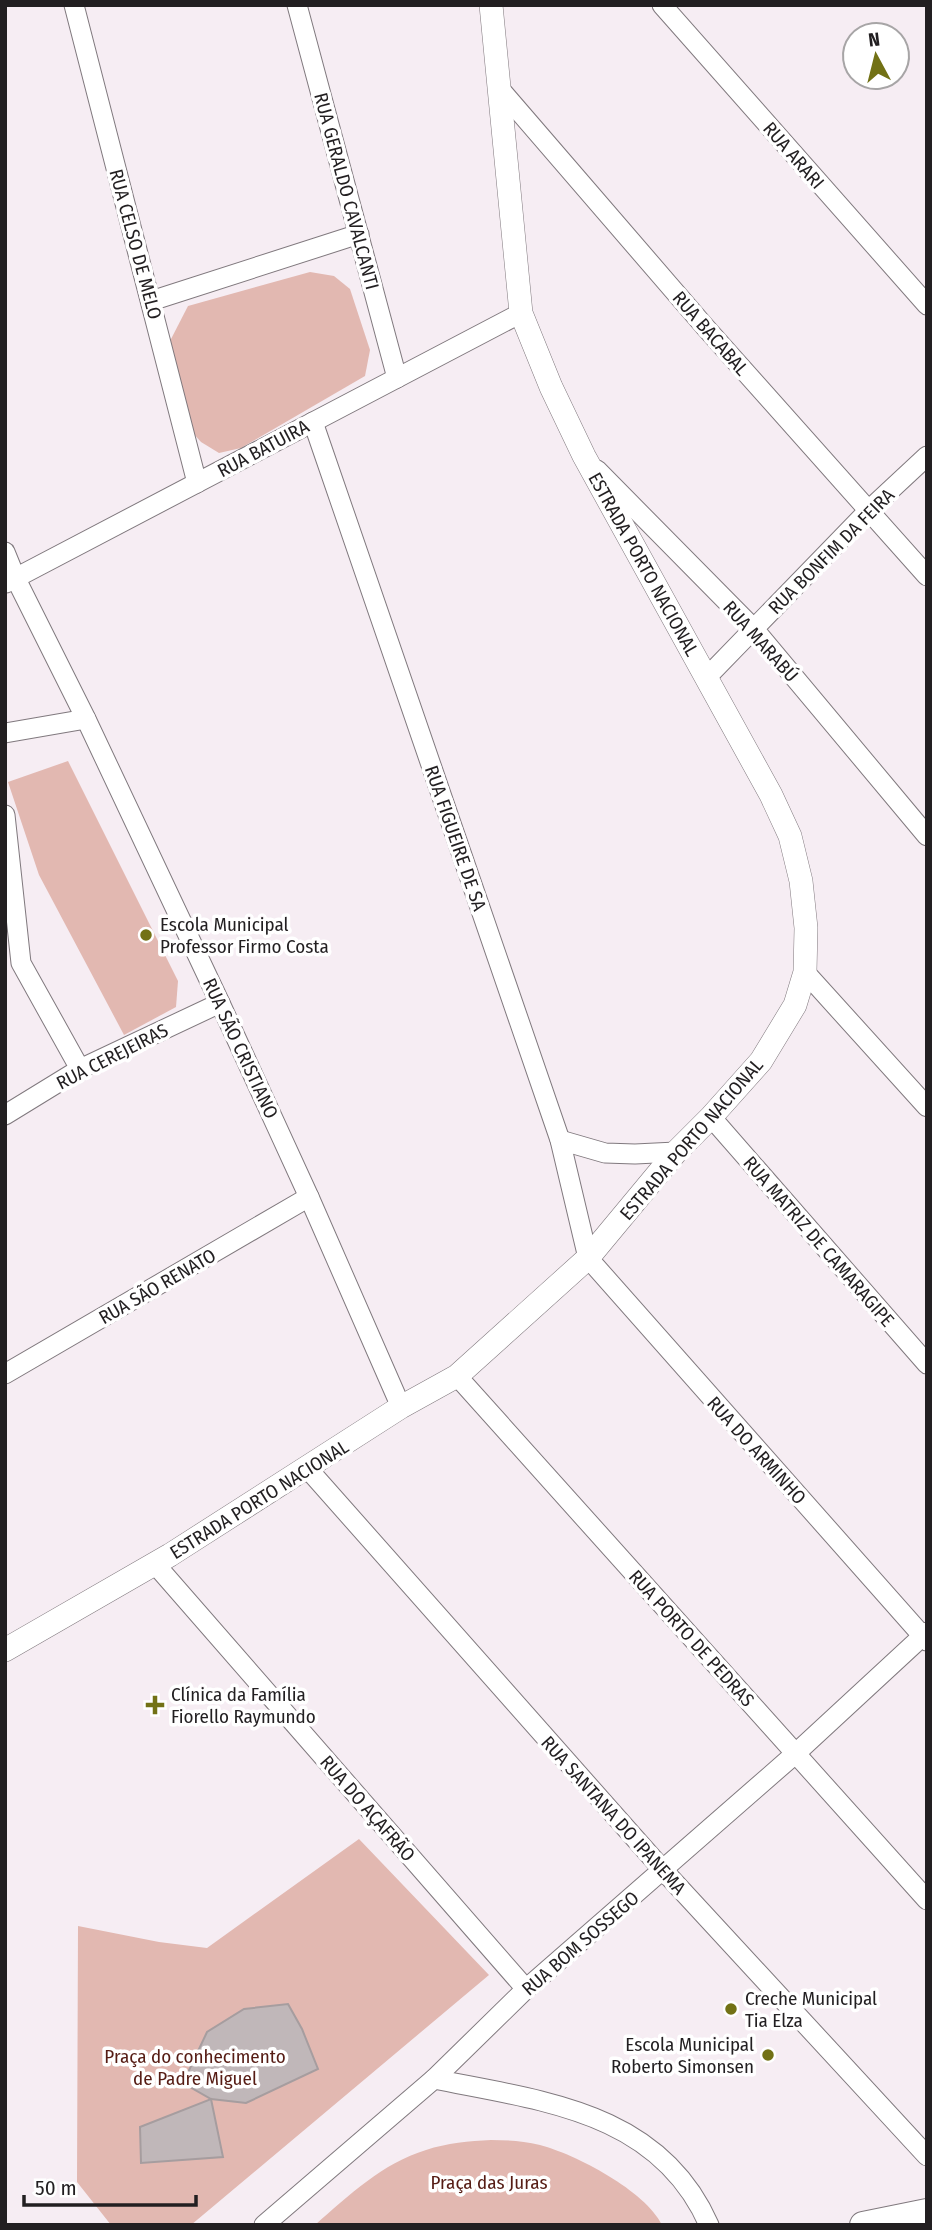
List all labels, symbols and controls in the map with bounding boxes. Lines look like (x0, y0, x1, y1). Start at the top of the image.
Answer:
north arrow (841, 21, 911, 91)
text: N (867, 28, 881, 52)
street label: RUA GERALDO CAVALCANTI (309, 90, 384, 292)
street label: RUA ARARI (758, 117, 829, 194)
street label: RUA CELSO DE MELO (104, 167, 167, 322)
street label: RUA BACABAL (668, 286, 754, 381)
street label: RUA BATUIRA (214, 415, 313, 482)
street label: ESTRADA PORTO NACIONAL (583, 468, 704, 661)
street label: RUA BONFIM DA FEIRA (764, 484, 899, 619)
street label: RUA MARABÚ (718, 596, 803, 687)
street label: RUA FIGUEIRE DE SA (420, 762, 491, 914)
place label: Escola Municipal Professor Firmo Costa (160, 913, 329, 958)
marker: Escola Municipal Professor Firmo Costa (138, 927, 154, 943)
street label: RUA SÃO CRISTIANO (198, 974, 283, 1122)
street label: RUA CEREJEIRAS (53, 1018, 172, 1094)
street label: ESTRADA PORTO NACIONAL (615, 1053, 768, 1225)
street label: RUA MATRIZ DE CAMARAGIPE (738, 1151, 899, 1331)
street label: RUA SÃO RENATO (95, 1244, 220, 1329)
street label: RUA DO ARMINHO (702, 1392, 811, 1509)
street label: ESTRADA PORTO NACIONAL (166, 1435, 353, 1564)
street label: RUA PORTO DE PEDRAS (624, 1565, 759, 1711)
place label: Clínica da Família Fiorello Raymundo (171, 1683, 316, 1728)
marker: Clínica da Família Fiorello Raymundo (145, 1695, 165, 1715)
street label: RUA SANTANA DO IPANEMA (536, 1731, 691, 1899)
street label: RUA DO AÇAFRÃO (315, 1751, 420, 1866)
street label: RUA BOM SOSSEGO (517, 1886, 643, 2000)
place label: Creche Municipal Tia Elza (745, 1987, 877, 2032)
marker: Creche Municipal Tia Elza (723, 2001, 739, 2017)
place label: Escola Municipal Roberto Simonsen (611, 2033, 754, 2078)
park label: Praça do conhecimento de Padre Miguel (104, 2045, 286, 2090)
marker: Escola Municipal Roberto Simonsen (760, 2047, 776, 2063)
scale bar (24, 2164, 196, 2208)
park label: Praça das Juras (430, 2171, 548, 2194)
text: 50 m (35, 2175, 77, 2201)

